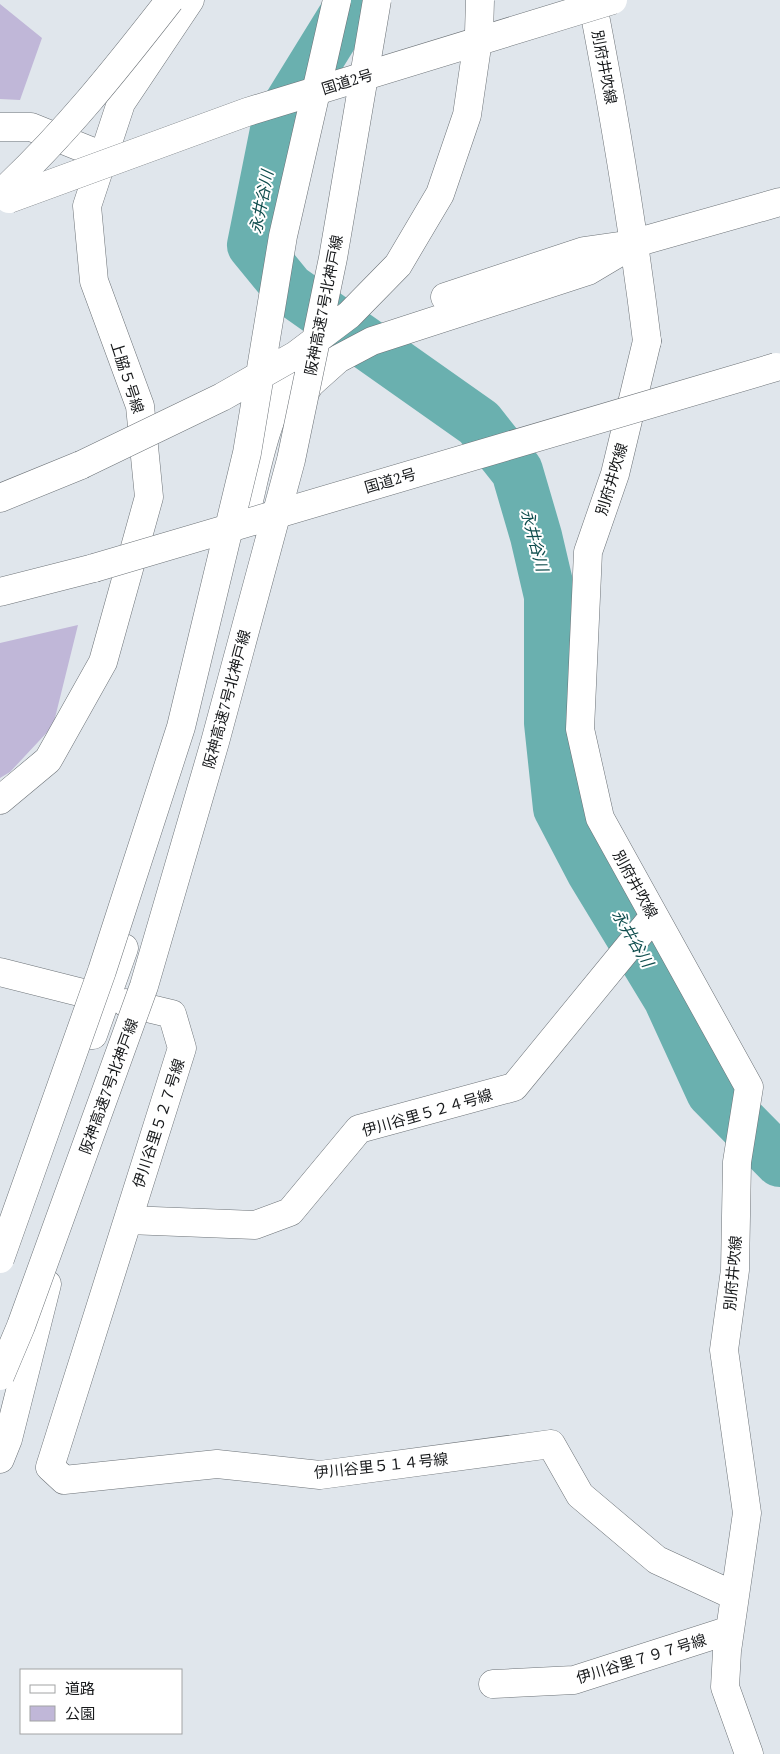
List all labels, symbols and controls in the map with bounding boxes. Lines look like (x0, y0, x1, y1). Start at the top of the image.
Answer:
street label: 別府井吹線 (588, 28, 622, 106)
street label: 国道2号 (319, 64, 375, 98)
water label: 永井谷川 (244, 167, 278, 236)
street label: 阪神高速7号北神戸線 (300, 233, 346, 377)
street label: 上脇５号線 (107, 338, 149, 416)
street label: 別府井吹線 (590, 440, 632, 518)
street label: 国道2号 (362, 463, 418, 497)
water label: 永井谷川 (516, 506, 554, 576)
street label: 阪神高速7号北神戸線 (198, 627, 254, 771)
street label: 別府井吹線 (609, 846, 663, 922)
water label: 永井谷川 (607, 905, 660, 973)
street label: 阪神高速7号北神戸線 (74, 1015, 142, 1157)
street label: 伊川谷里５２７号線 (128, 1056, 188, 1190)
street label: 伊川谷里５２４号線 (359, 1084, 495, 1140)
street label: 別府井吹線 (719, 1235, 745, 1311)
street label: 伊川谷里５１４号線 (313, 1448, 449, 1482)
street label: 伊川谷里７９７号線 (574, 1629, 708, 1687)
legend (20, 1669, 182, 1734)
text: 道路 (65, 1678, 95, 1698)
text: 公園 (65, 1703, 95, 1723)

